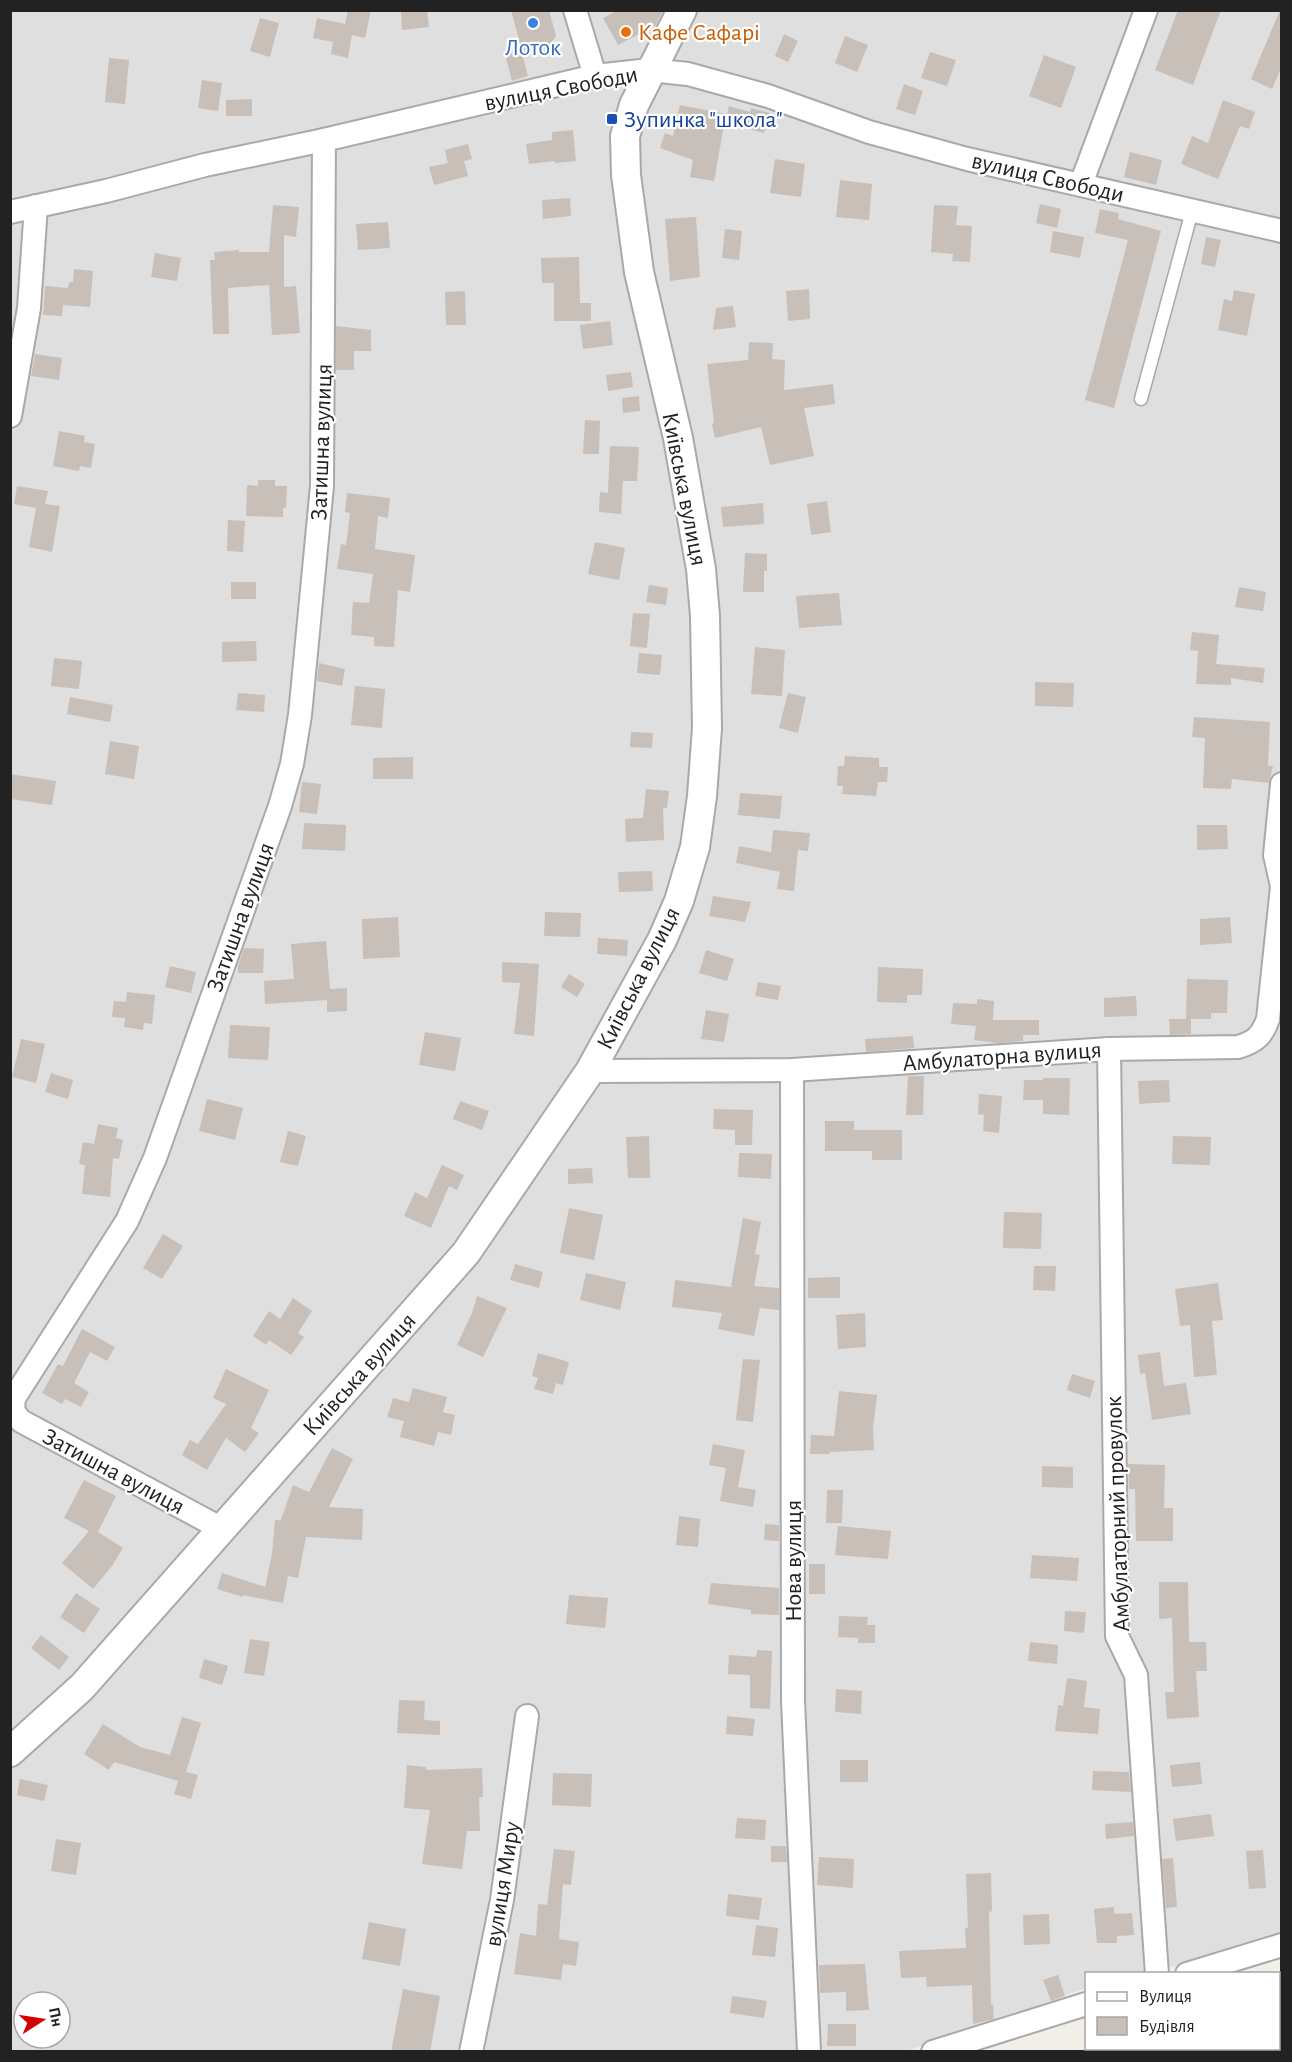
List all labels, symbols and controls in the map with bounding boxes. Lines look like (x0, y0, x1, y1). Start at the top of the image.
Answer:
marker: Лоток (526, 16, 540, 30)
place label: Кафе Сафарі (638, 21, 760, 45)
marker: Кафе Сафарі (619, 25, 633, 39)
place label: Лоток (505, 36, 561, 60)
street label: вулиця Свободи (482, 62, 640, 116)
place label: Зупинка "школа" (624, 108, 783, 132)
marker: Зупинка "школа" (605, 112, 619, 126)
street label: вулиця Свободи (969, 149, 1126, 207)
street label: Затишна вулиця (307, 363, 337, 521)
street label: Київська вулиця (657, 410, 711, 568)
street label: Затишна вулиця (203, 840, 279, 995)
street label: Київська вулиця (593, 903, 685, 1053)
street label: Амбулаторна вулиця (902, 1038, 1102, 1076)
street label: Київська вулиця (299, 1309, 421, 1441)
street label: Амбулаторний провулок (1102, 1396, 1134, 1632)
street label: Затишна вулиця (39, 1424, 188, 1519)
street label: Нова вулиця (782, 1500, 806, 1622)
street label: вулиця Миру (481, 1819, 525, 1948)
legend (1085, 1972, 1280, 2050)
text: Вулиця (1139, 1988, 1192, 2006)
north arrow (12, 1990, 72, 2050)
text: Пн (46, 2006, 66, 2028)
text: Будівля (1139, 2018, 1195, 2036)

